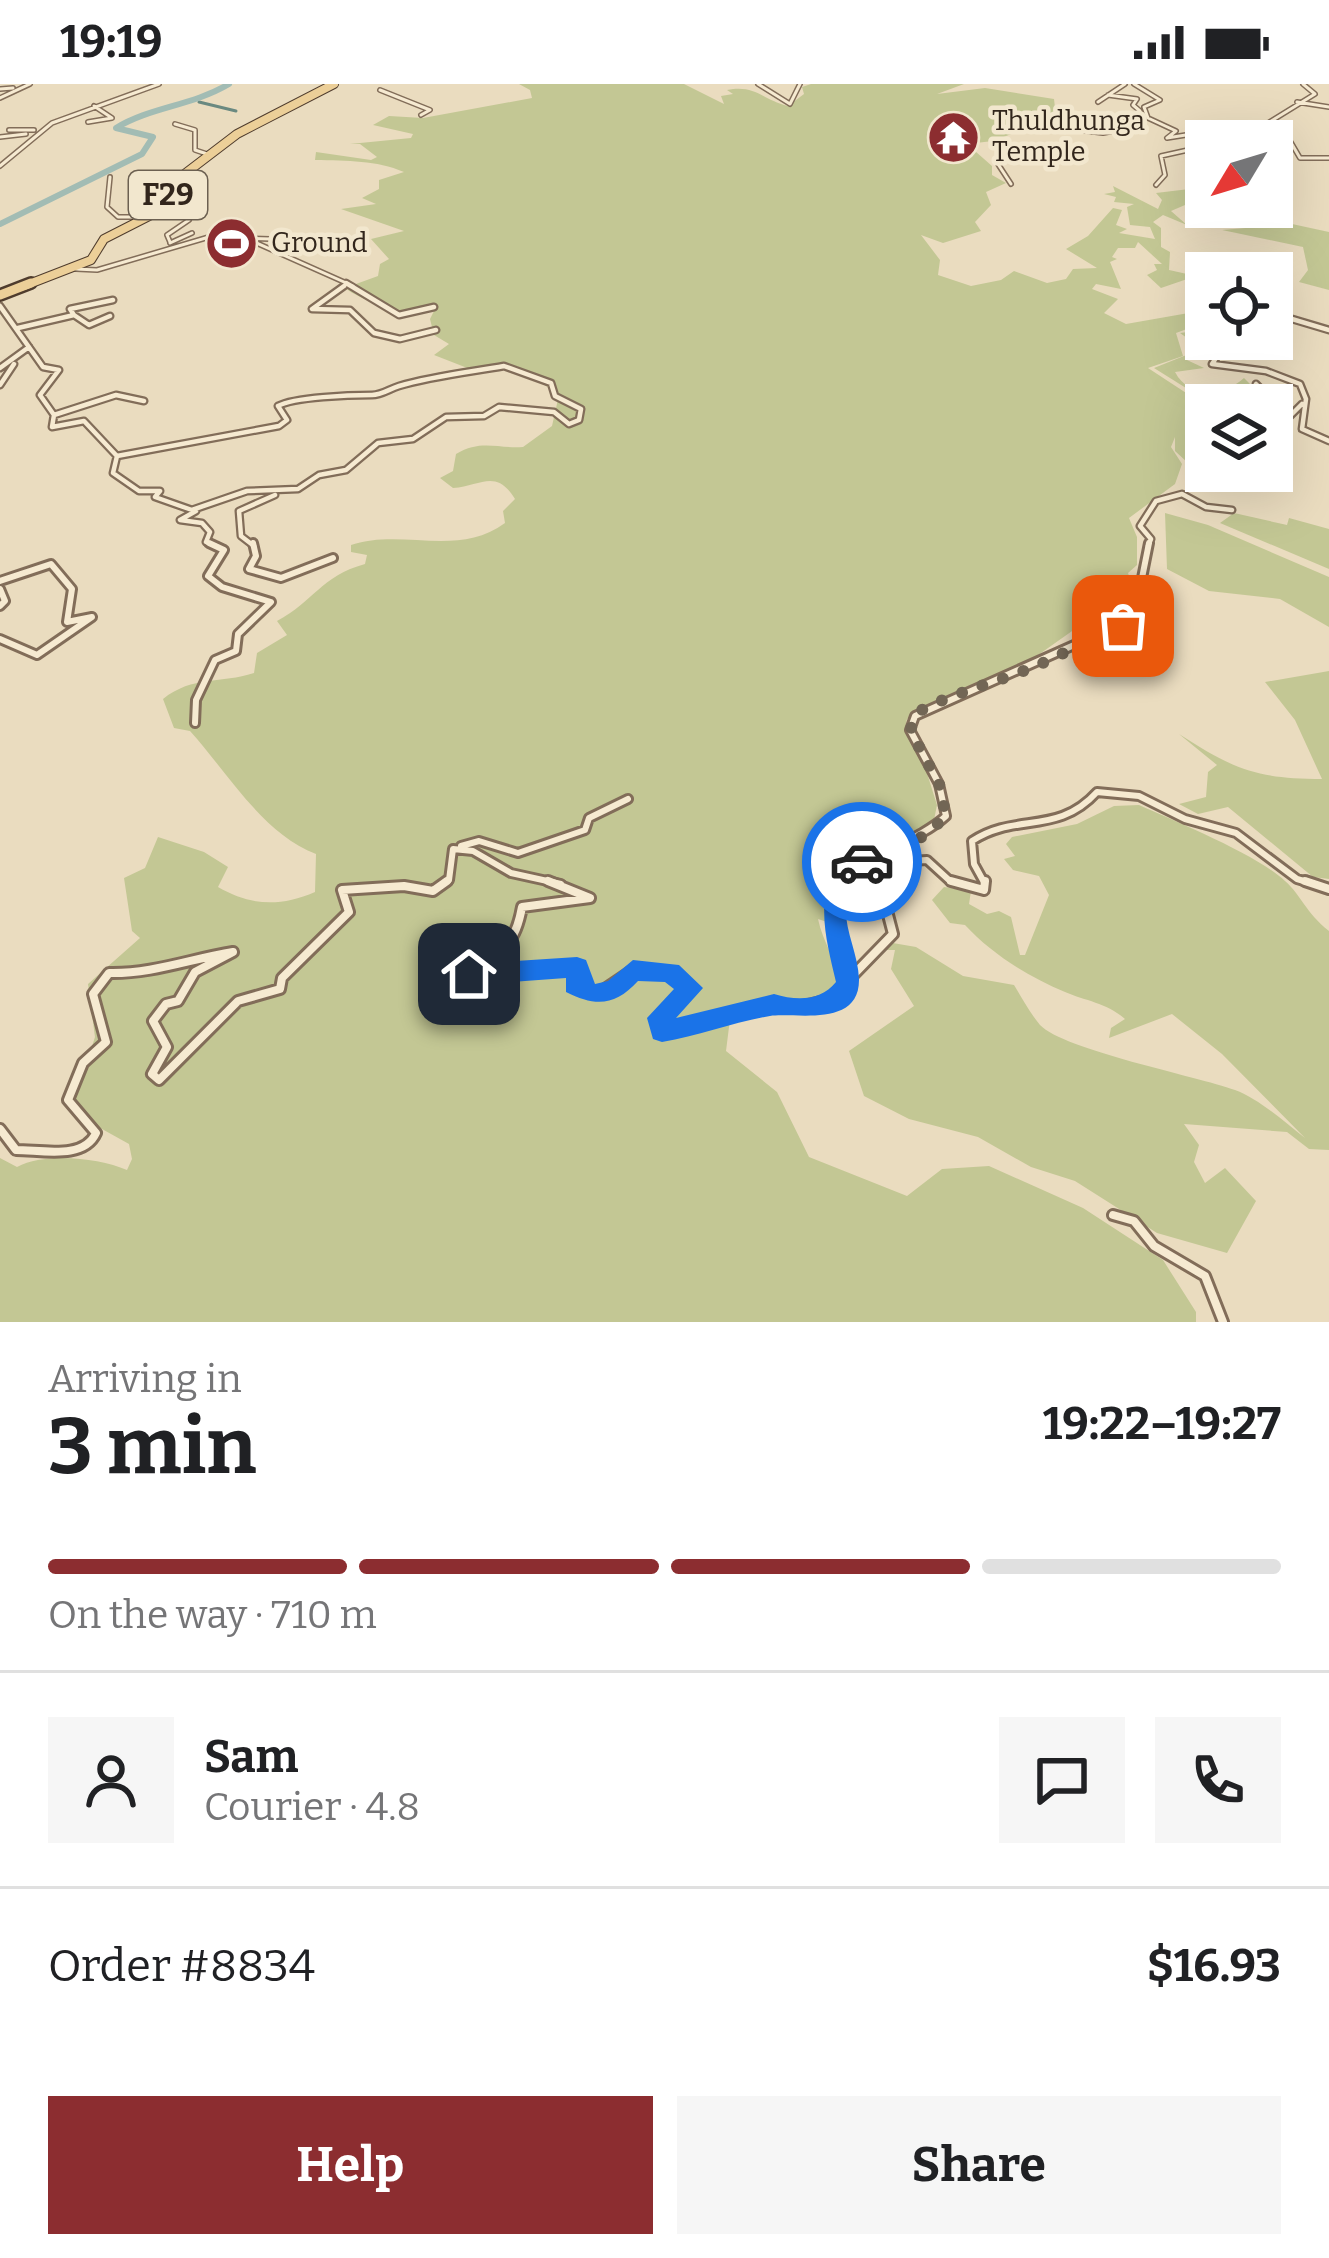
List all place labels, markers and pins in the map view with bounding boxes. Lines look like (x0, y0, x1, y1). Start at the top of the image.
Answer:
place label: Thuldhunga Temple (992, 105, 1145, 168)
temple icon: Thuldhunga Temple (925, 109, 981, 165)
sports icon: Ground (204, 215, 260, 271)
place label: Ground (271, 227, 368, 259)
pin (1072, 575, 1174, 677)
pin (418, 923, 520, 1025)

